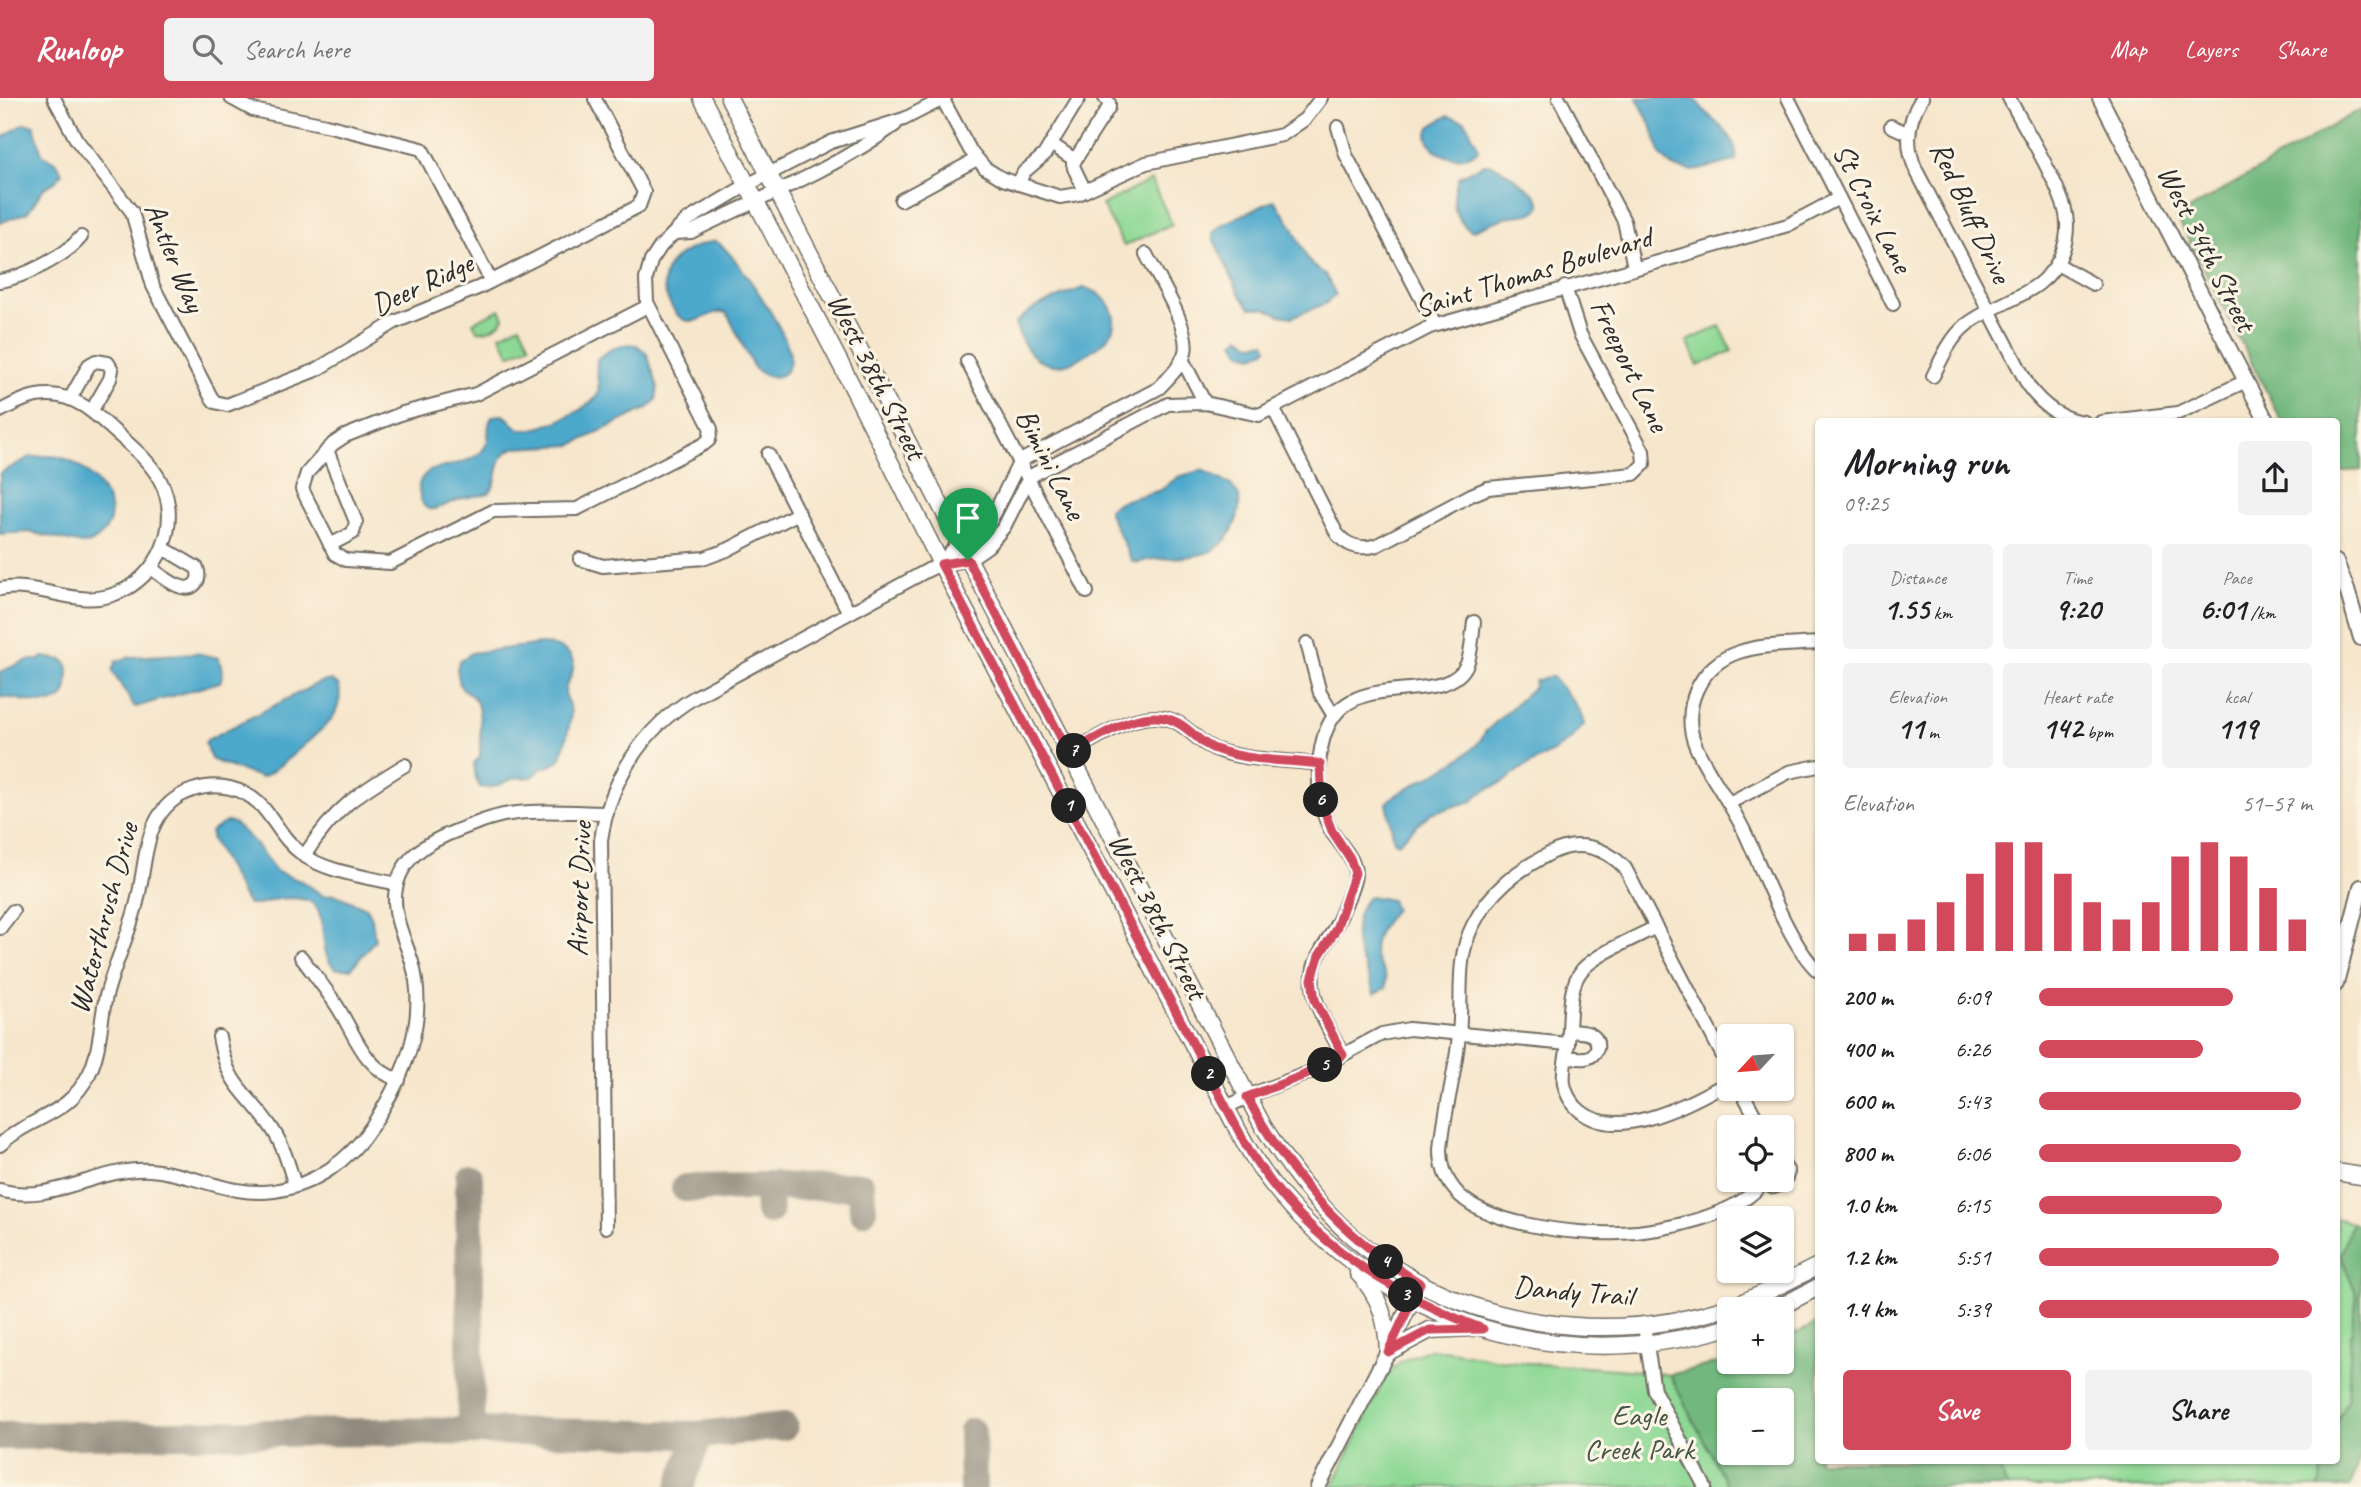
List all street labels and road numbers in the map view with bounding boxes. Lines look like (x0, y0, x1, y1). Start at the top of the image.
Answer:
street label: Red Bluff Drive (1922, 135, 2021, 291)
street label: St Croix Lane (1824, 137, 1923, 281)
street label: West 34th Street (2149, 158, 2267, 340)
street label: Antler Way (136, 197, 215, 319)
street label: Saint Thomas Boulevard (1410, 217, 1660, 326)
street label: Deer Ridge (365, 243, 481, 324)
street label: West 38th Street (819, 286, 937, 468)
street label: Freeport Lane (1582, 293, 1679, 439)
street label: Bimini Lane (1007, 402, 1096, 528)
street label: Waterthrush Drive (59, 816, 147, 1017)
street label: Airport Drive (558, 819, 600, 957)
street label: West 38th Street (1100, 826, 1218, 1008)
street label: Dandy Trail (1512, 1267, 1639, 1316)

